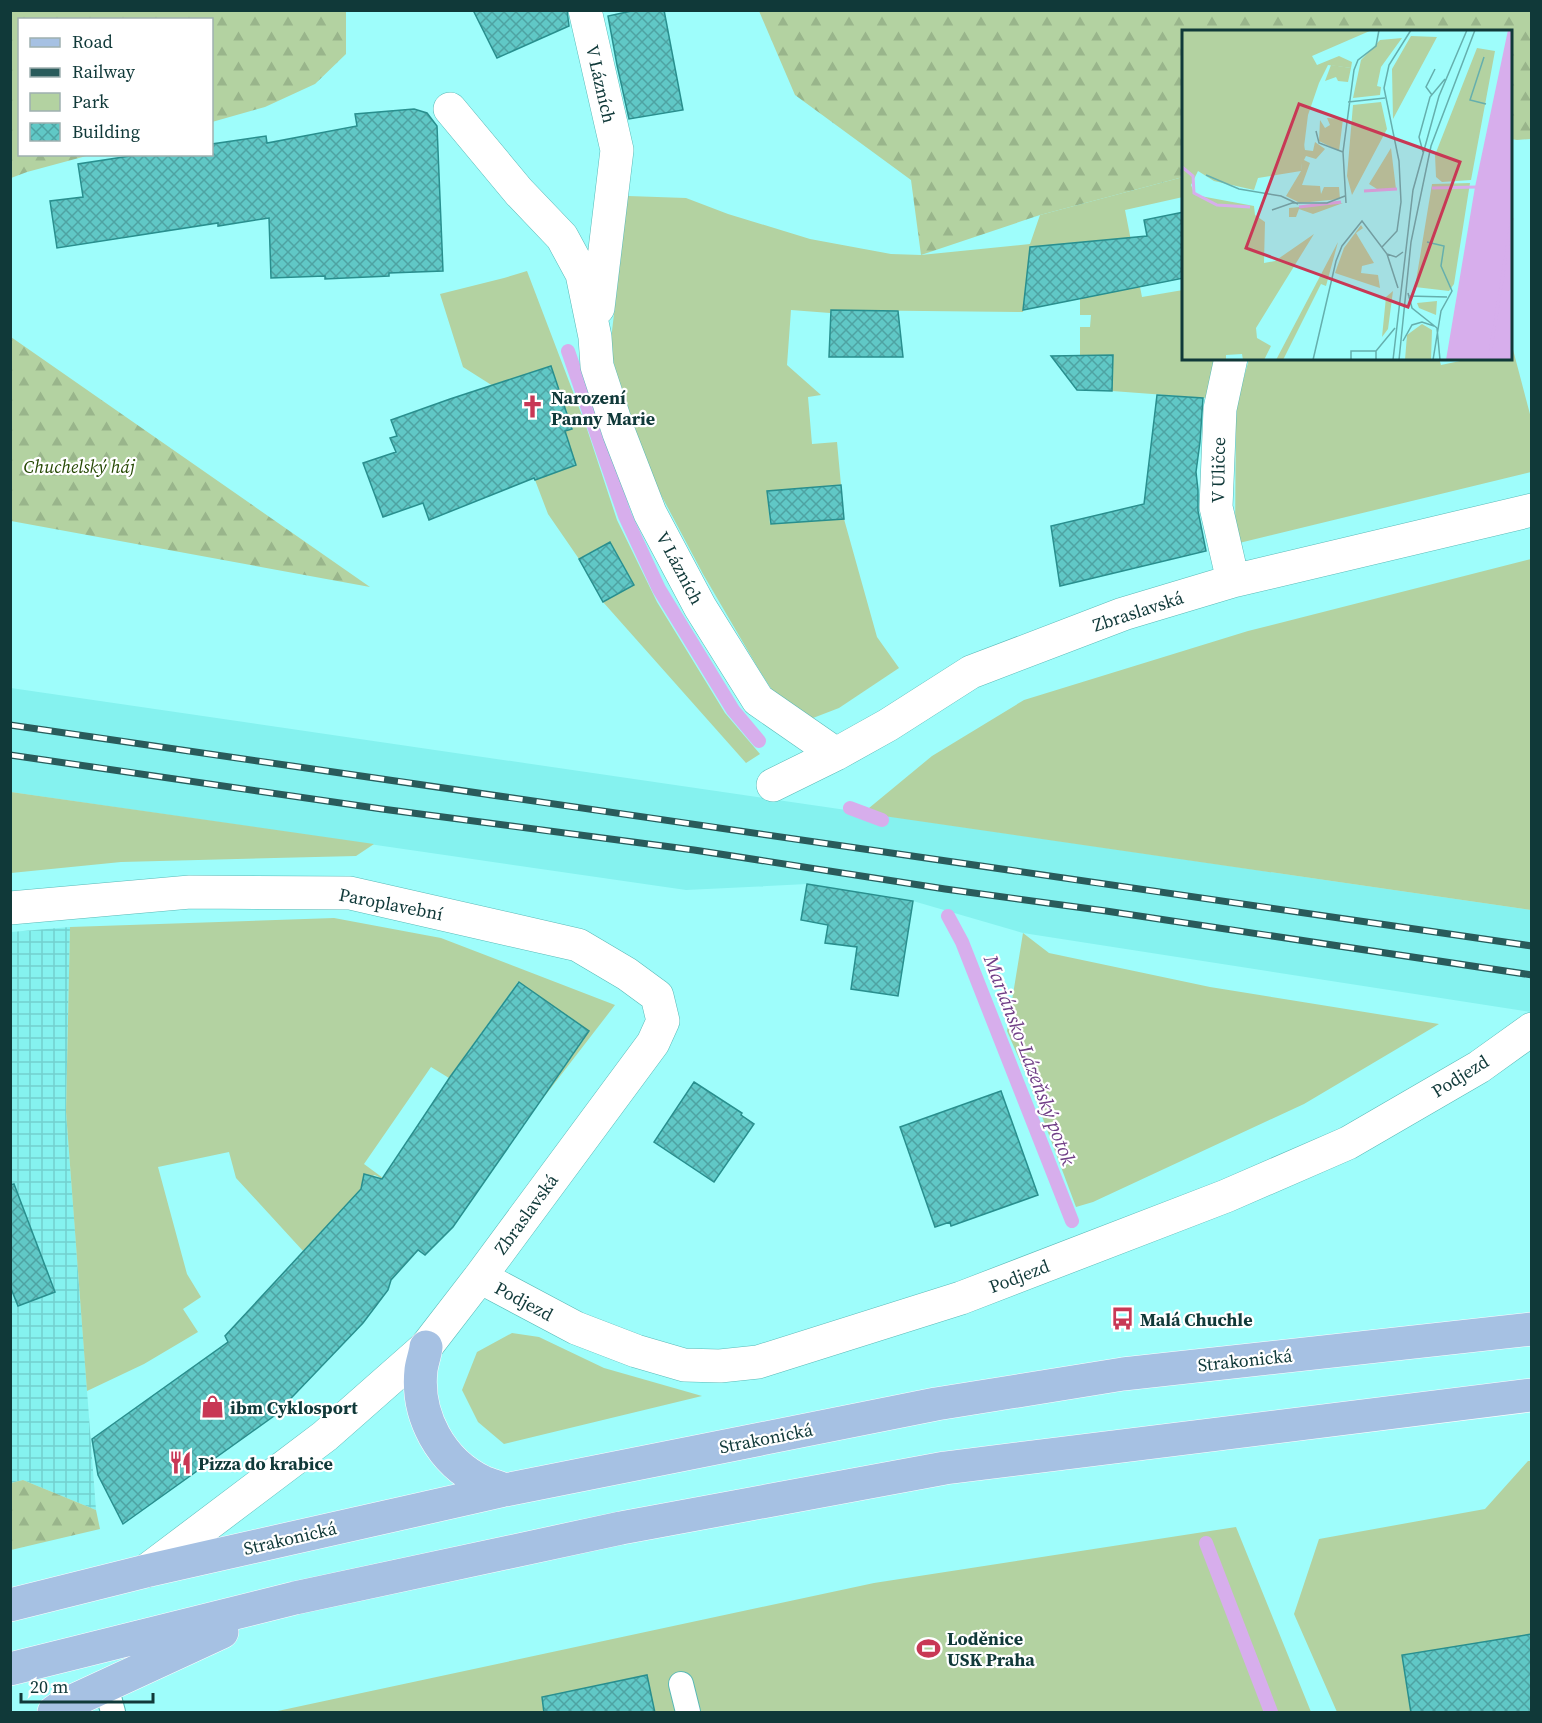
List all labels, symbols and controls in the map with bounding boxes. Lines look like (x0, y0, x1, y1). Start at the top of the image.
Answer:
legend (18, 18, 213, 156)
text: Road (72, 29, 113, 54)
inset map (1182, 30, 1512, 360)
street label: V Lázních (580, 43, 622, 126)
text: Railway (72, 59, 136, 84)
text: Park (72, 89, 109, 114)
text: Building (72, 119, 140, 144)
place label: Narození Panny Marie (551, 385, 655, 431)
church icon: Narození Panny Marie (520, 394, 546, 420)
street label: V Uličce (1205, 437, 1231, 503)
park label: Chuchelský háj (24, 454, 136, 479)
street label: V Lázních (650, 527, 710, 609)
street label: Zbraslavská (1089, 584, 1187, 637)
street label: Paroplavební (337, 882, 445, 926)
water label: Mariánsko-Lázeňský potok (977, 950, 1083, 1170)
street label: Podjezd (1427, 1049, 1493, 1103)
street label: Zbraslavská (488, 1168, 564, 1259)
street label: Podjezd (985, 1253, 1053, 1299)
street label: Podjezd (490, 1275, 558, 1327)
bus stop icon: Malá Chuchle (1109, 1306, 1135, 1332)
place label: Malá Chuchle (1140, 1307, 1253, 1332)
street label: Strakonická (1197, 1343, 1294, 1377)
shop icon: ibm Cyklosport (199, 1394, 225, 1420)
place label: ibm Cyklosport (230, 1395, 358, 1420)
street label: Strakonická (717, 1417, 816, 1459)
restaurant icon: Pizza do krabice (167, 1450, 193, 1476)
place label: Pizza do krabice (198, 1451, 333, 1476)
street label: Strakonická (241, 1515, 340, 1561)
place label: Loděnice USK Praha (947, 1626, 1035, 1672)
sports icon: Loděnice USK Praha (916, 1635, 942, 1661)
scale bar (21, 1666, 153, 1704)
text: 20 m (30, 1674, 68, 1699)

